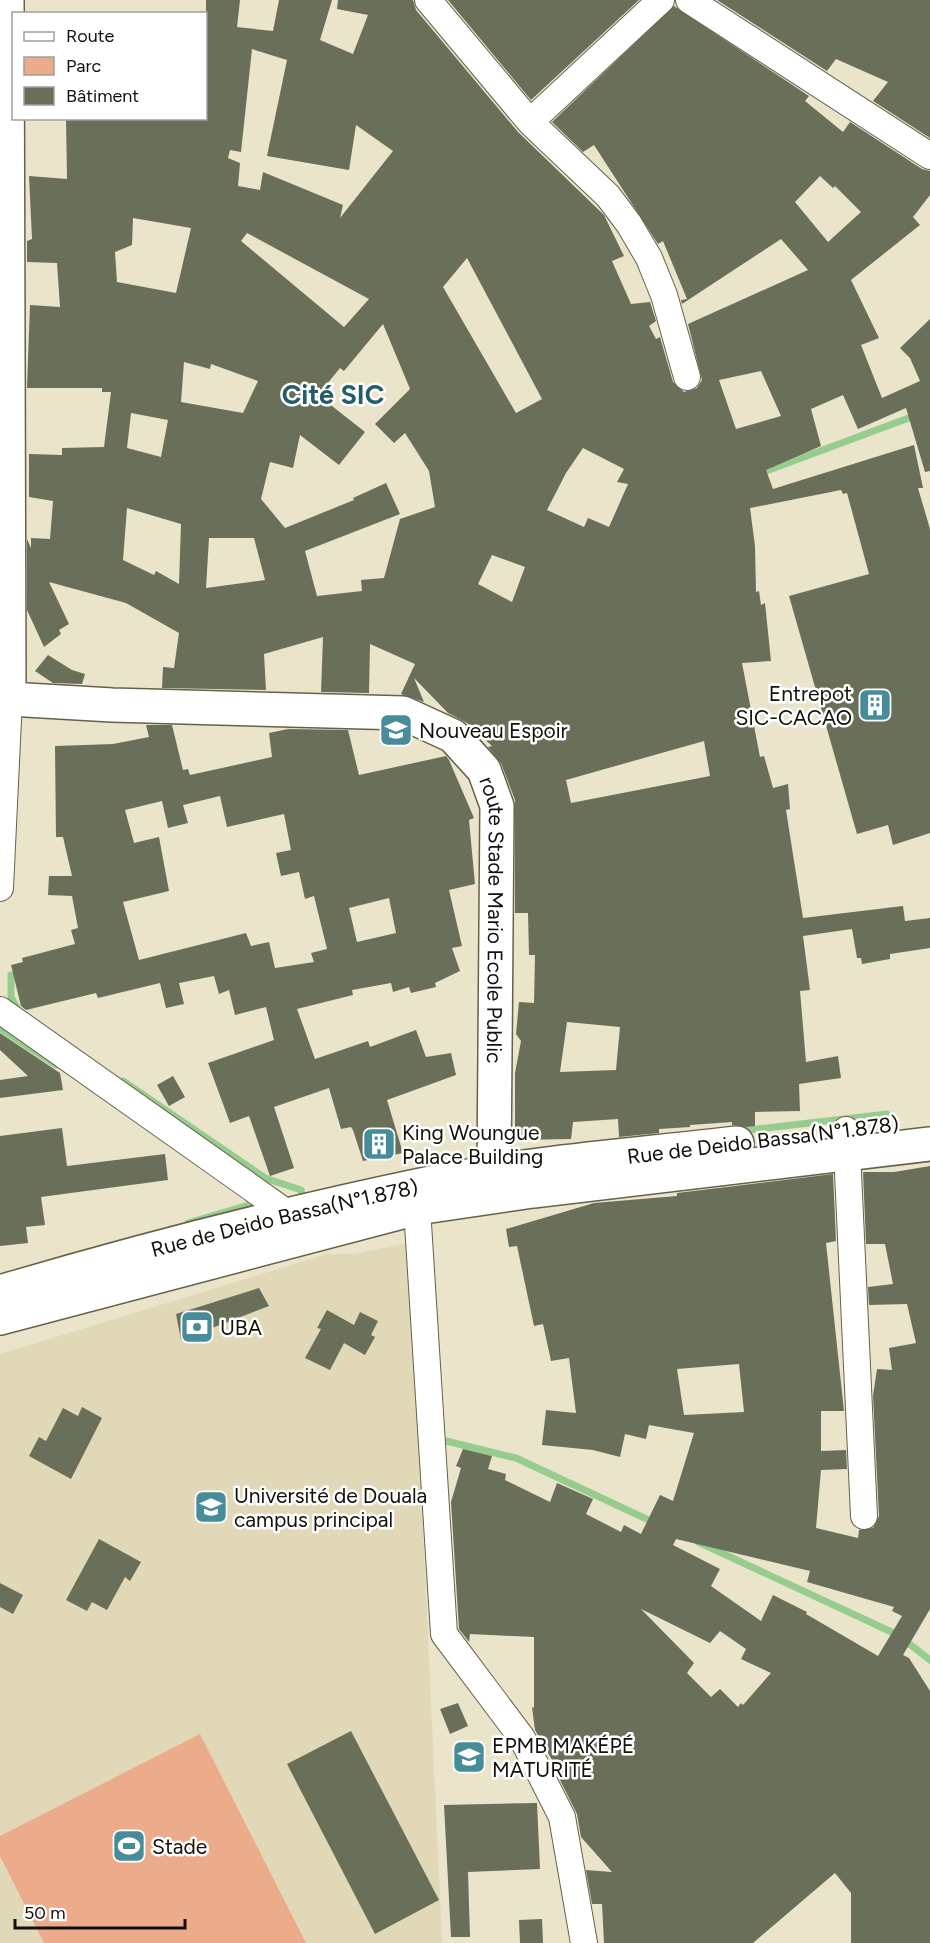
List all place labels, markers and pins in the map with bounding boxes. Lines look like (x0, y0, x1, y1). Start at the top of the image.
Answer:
place label: Entrepot SIC-CACAO (735, 681, 852, 730)
building icon: Entrepot SIC-CACAO (857, 687, 893, 723)
school or university icon: Nouveau Espoir (378, 712, 414, 748)
place label: Nouveau Espoir (419, 718, 568, 743)
place label: King Woungue Palace Building (402, 1120, 543, 1169)
building icon: King Woungue Palace Building (361, 1126, 397, 1162)
bank icon: UBA (179, 1309, 215, 1345)
place label: UBA (220, 1315, 262, 1340)
place label: Université de Douala campus principal (234, 1483, 427, 1532)
school or university icon: Université de Douala campus principal (193, 1489, 229, 1525)
place label: EPMB MAKÉPÉ MATURITÉ (492, 1733, 634, 1782)
school or university icon: EPMB MAKÉPÉ MATURITÉ (451, 1739, 487, 1775)
sports icon: Stade (111, 1828, 147, 1864)
place label: Stade (152, 1834, 207, 1859)

